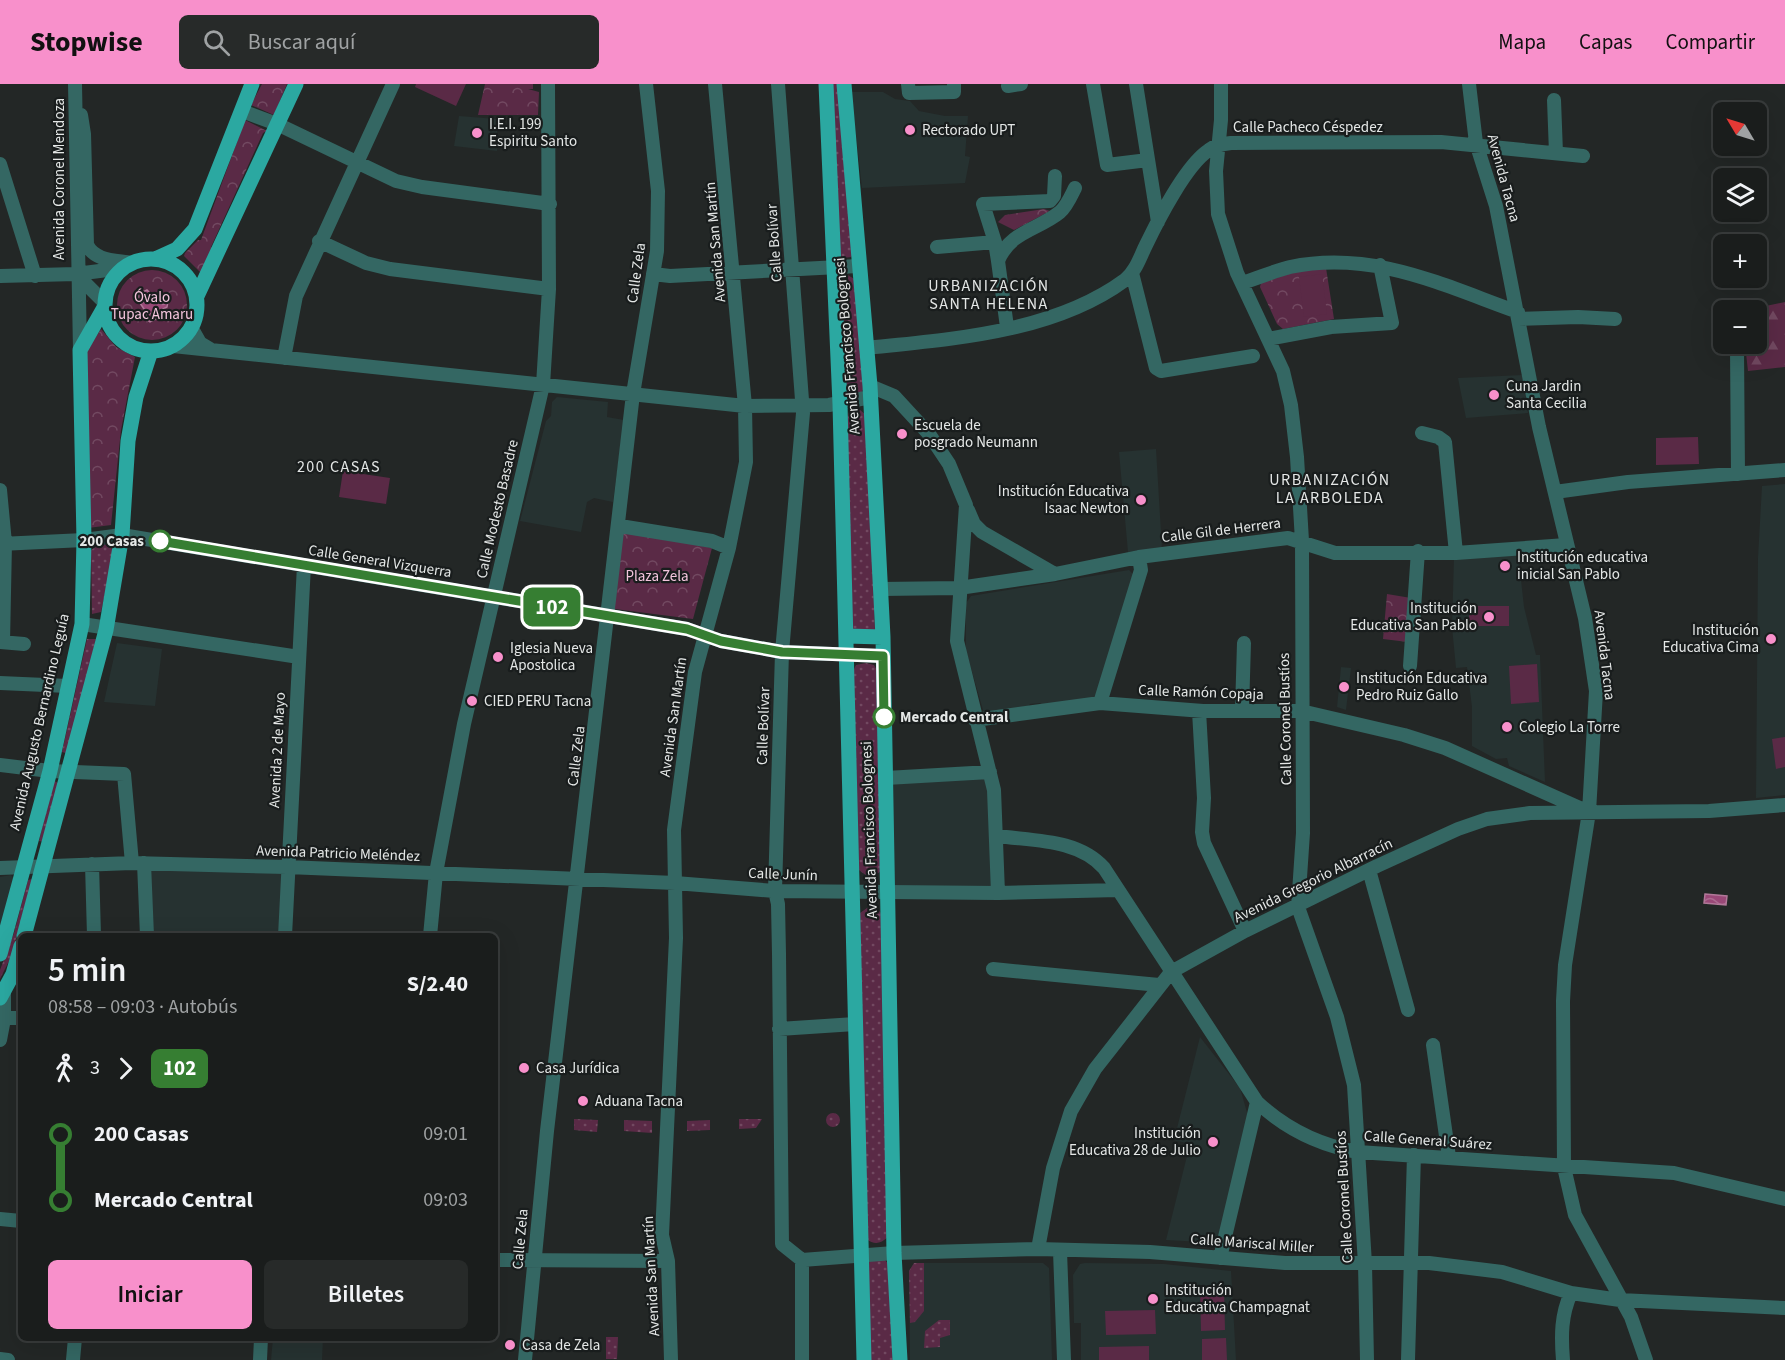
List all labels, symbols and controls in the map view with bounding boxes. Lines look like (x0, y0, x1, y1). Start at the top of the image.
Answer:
search box (179, 15, 599, 69)
text: Stopwise (30, 22, 143, 62)
icon: search (200, 26, 233, 59)
text: Buscar aquí (248, 26, 355, 58)
text: Mapa (1498, 27, 1546, 57)
text: Capas (1579, 27, 1632, 57)
text: Compartir (1665, 27, 1755, 57)
street label: Avenida Coronel Mendoza (49, 98, 70, 260)
north arrow (1713, 102, 1767, 156)
map controls (1713, 102, 1767, 354)
place label: I.E.I. 199 Espiritu Santo (489, 114, 577, 152)
street label: Calle Pacheco Céspedez (1233, 117, 1383, 138)
place label: Rectorado UPT (922, 120, 1015, 141)
marker: Rectorado UPT (903, 123, 917, 137)
marker: I.E.I. 199 Espiritu Santo (470, 126, 484, 140)
street label: Avenida Tacna (1482, 132, 1525, 224)
button: layers (1713, 168, 1767, 222)
street label: Avenida San Martín (700, 181, 731, 303)
street label: Calle Bolívar (761, 202, 788, 283)
button: + (1713, 234, 1767, 288)
street label: Calle Zela (622, 241, 651, 305)
street label: Avenida Francisco Bolognesi (829, 257, 866, 435)
district label: URBANIZACIÓN SANTA HELENA (928, 275, 1050, 315)
park label: Óvalo Tupac Amaru (111, 287, 193, 325)
button: − (1713, 300, 1767, 354)
place label: Cuna Jardin Santa Cecilia (1506, 376, 1587, 414)
marker: Cuna Jardin Santa Cecilia (1487, 388, 1501, 402)
place label: Escuela de posgrado Neumann (914, 415, 1038, 453)
marker: Escuela de posgrado Neumann (895, 427, 909, 441)
street label: Calle Modesto Basadre (471, 438, 524, 581)
district label: 200 CASAS (297, 456, 381, 478)
district label: URBANIZACIÓN LA ARBOLEDA (1269, 469, 1391, 509)
place label: Institución Educativa Isaac Newton (998, 481, 1129, 519)
marker: Institución Educativa Isaac Newton (1134, 493, 1148, 507)
street label: Calle Gil de Herrera (1160, 513, 1282, 548)
marker: 200 Casas (149, 530, 171, 552)
place label: 200 Casas (79, 531, 144, 552)
street label: Calle General Vizquerra (307, 540, 453, 583)
place label: Institución educativa inicial San Pablo (1517, 547, 1648, 585)
marker: Institución educativa inicial San Pablo (1498, 559, 1512, 573)
park label: Plaza Zela (625, 566, 689, 587)
line badge: 102 (518, 588, 586, 626)
text: 102 (535, 592, 569, 622)
place label: Institución Educativa San Pablo (1350, 598, 1477, 636)
street label: Avenida Tacna (1589, 609, 1620, 701)
marker: Institución Educativa San Pablo (1482, 610, 1496, 624)
street label: Avenida Augusto Bernardino Leguía (4, 612, 75, 833)
place label: Institución Educativa Cima (1662, 620, 1759, 658)
marker: Institución Educativa Cima (1764, 632, 1778, 646)
place label: Iglesia Nueva Apostolica (510, 638, 593, 676)
marker: Iglesia Nueva Apostolica (491, 650, 505, 664)
street label: Calle Coronel Bustíos (1274, 652, 1297, 786)
street label: Avenida San Martín (655, 656, 692, 778)
place label: Institución Educativa Pedro Ruiz Gallo (1356, 668, 1487, 706)
street label: Calle Ramón Copaja (1138, 680, 1264, 705)
marker: Institución Educativa Pedro Ruiz Gallo (1337, 680, 1351, 694)
street label: Calle Bolívar (752, 686, 775, 765)
place label: CIED PERU Tacna (484, 691, 591, 712)
street label: Avenida 2 de Mayo (264, 692, 291, 808)
marker: CIED PERU Tacna (465, 694, 479, 708)
marker: Mercado Central (873, 706, 895, 728)
place label: Mercado Central (900, 707, 1009, 728)
place label: Colegio La Torre (1519, 717, 1620, 738)
marker: Colegio La Torre (1500, 720, 1514, 734)
street label: Calle Zela (562, 725, 591, 788)
street label: Avenida Francisco Bolognesi (856, 741, 883, 919)
street label: Avenida Gregorio Albarracín (1230, 833, 1396, 928)
street label: Avenida Patricio Meléndez (256, 840, 420, 867)
street label: Calle Junín (748, 863, 818, 886)
text: 5 min (48, 947, 126, 994)
text: S/2.40 (407, 968, 468, 1000)
text: 08:58 – 09:03 · Autobús (48, 993, 237, 1021)
icon: walk (48, 1052, 81, 1085)
icon: forward (109, 1052, 142, 1085)
text: 102 (163, 1053, 196, 1083)
text: 3 (90, 1054, 100, 1082)
place label: Casa Jurídica (536, 1058, 619, 1079)
marker: Casa Jurídica (517, 1061, 531, 1075)
place label: Aduana Tacna (595, 1091, 683, 1112)
marker: Aduana Tacna (576, 1094, 590, 1108)
text: 200 Casas (94, 1118, 189, 1150)
text: 09:01 (423, 1120, 468, 1148)
place label: Institución Educativa 28 de Julio (1069, 1123, 1201, 1161)
street label: Calle General Suárez (1363, 1126, 1493, 1155)
street label: Calle Coronel Bustíos (1331, 1130, 1358, 1264)
marker: Institución Educativa 28 de Julio (1206, 1135, 1220, 1149)
text: Mercado Central (94, 1184, 253, 1216)
text: 09:03 (423, 1186, 468, 1214)
street label: Calle Zela (507, 1208, 534, 1270)
street label: Avenida San Martín (638, 1215, 665, 1337)
street label: Calle Mariscal Miller (1189, 1229, 1315, 1258)
button: Iniciar (48, 1260, 252, 1329)
button: Billetes (264, 1260, 468, 1329)
place label: Institución Educativa Champagnat (1165, 1280, 1310, 1318)
marker: Institución Educativa Champagnat (1146, 1292, 1160, 1306)
place label: Casa de Zela (522, 1335, 600, 1356)
marker: Casa de Zela (503, 1338, 517, 1352)

